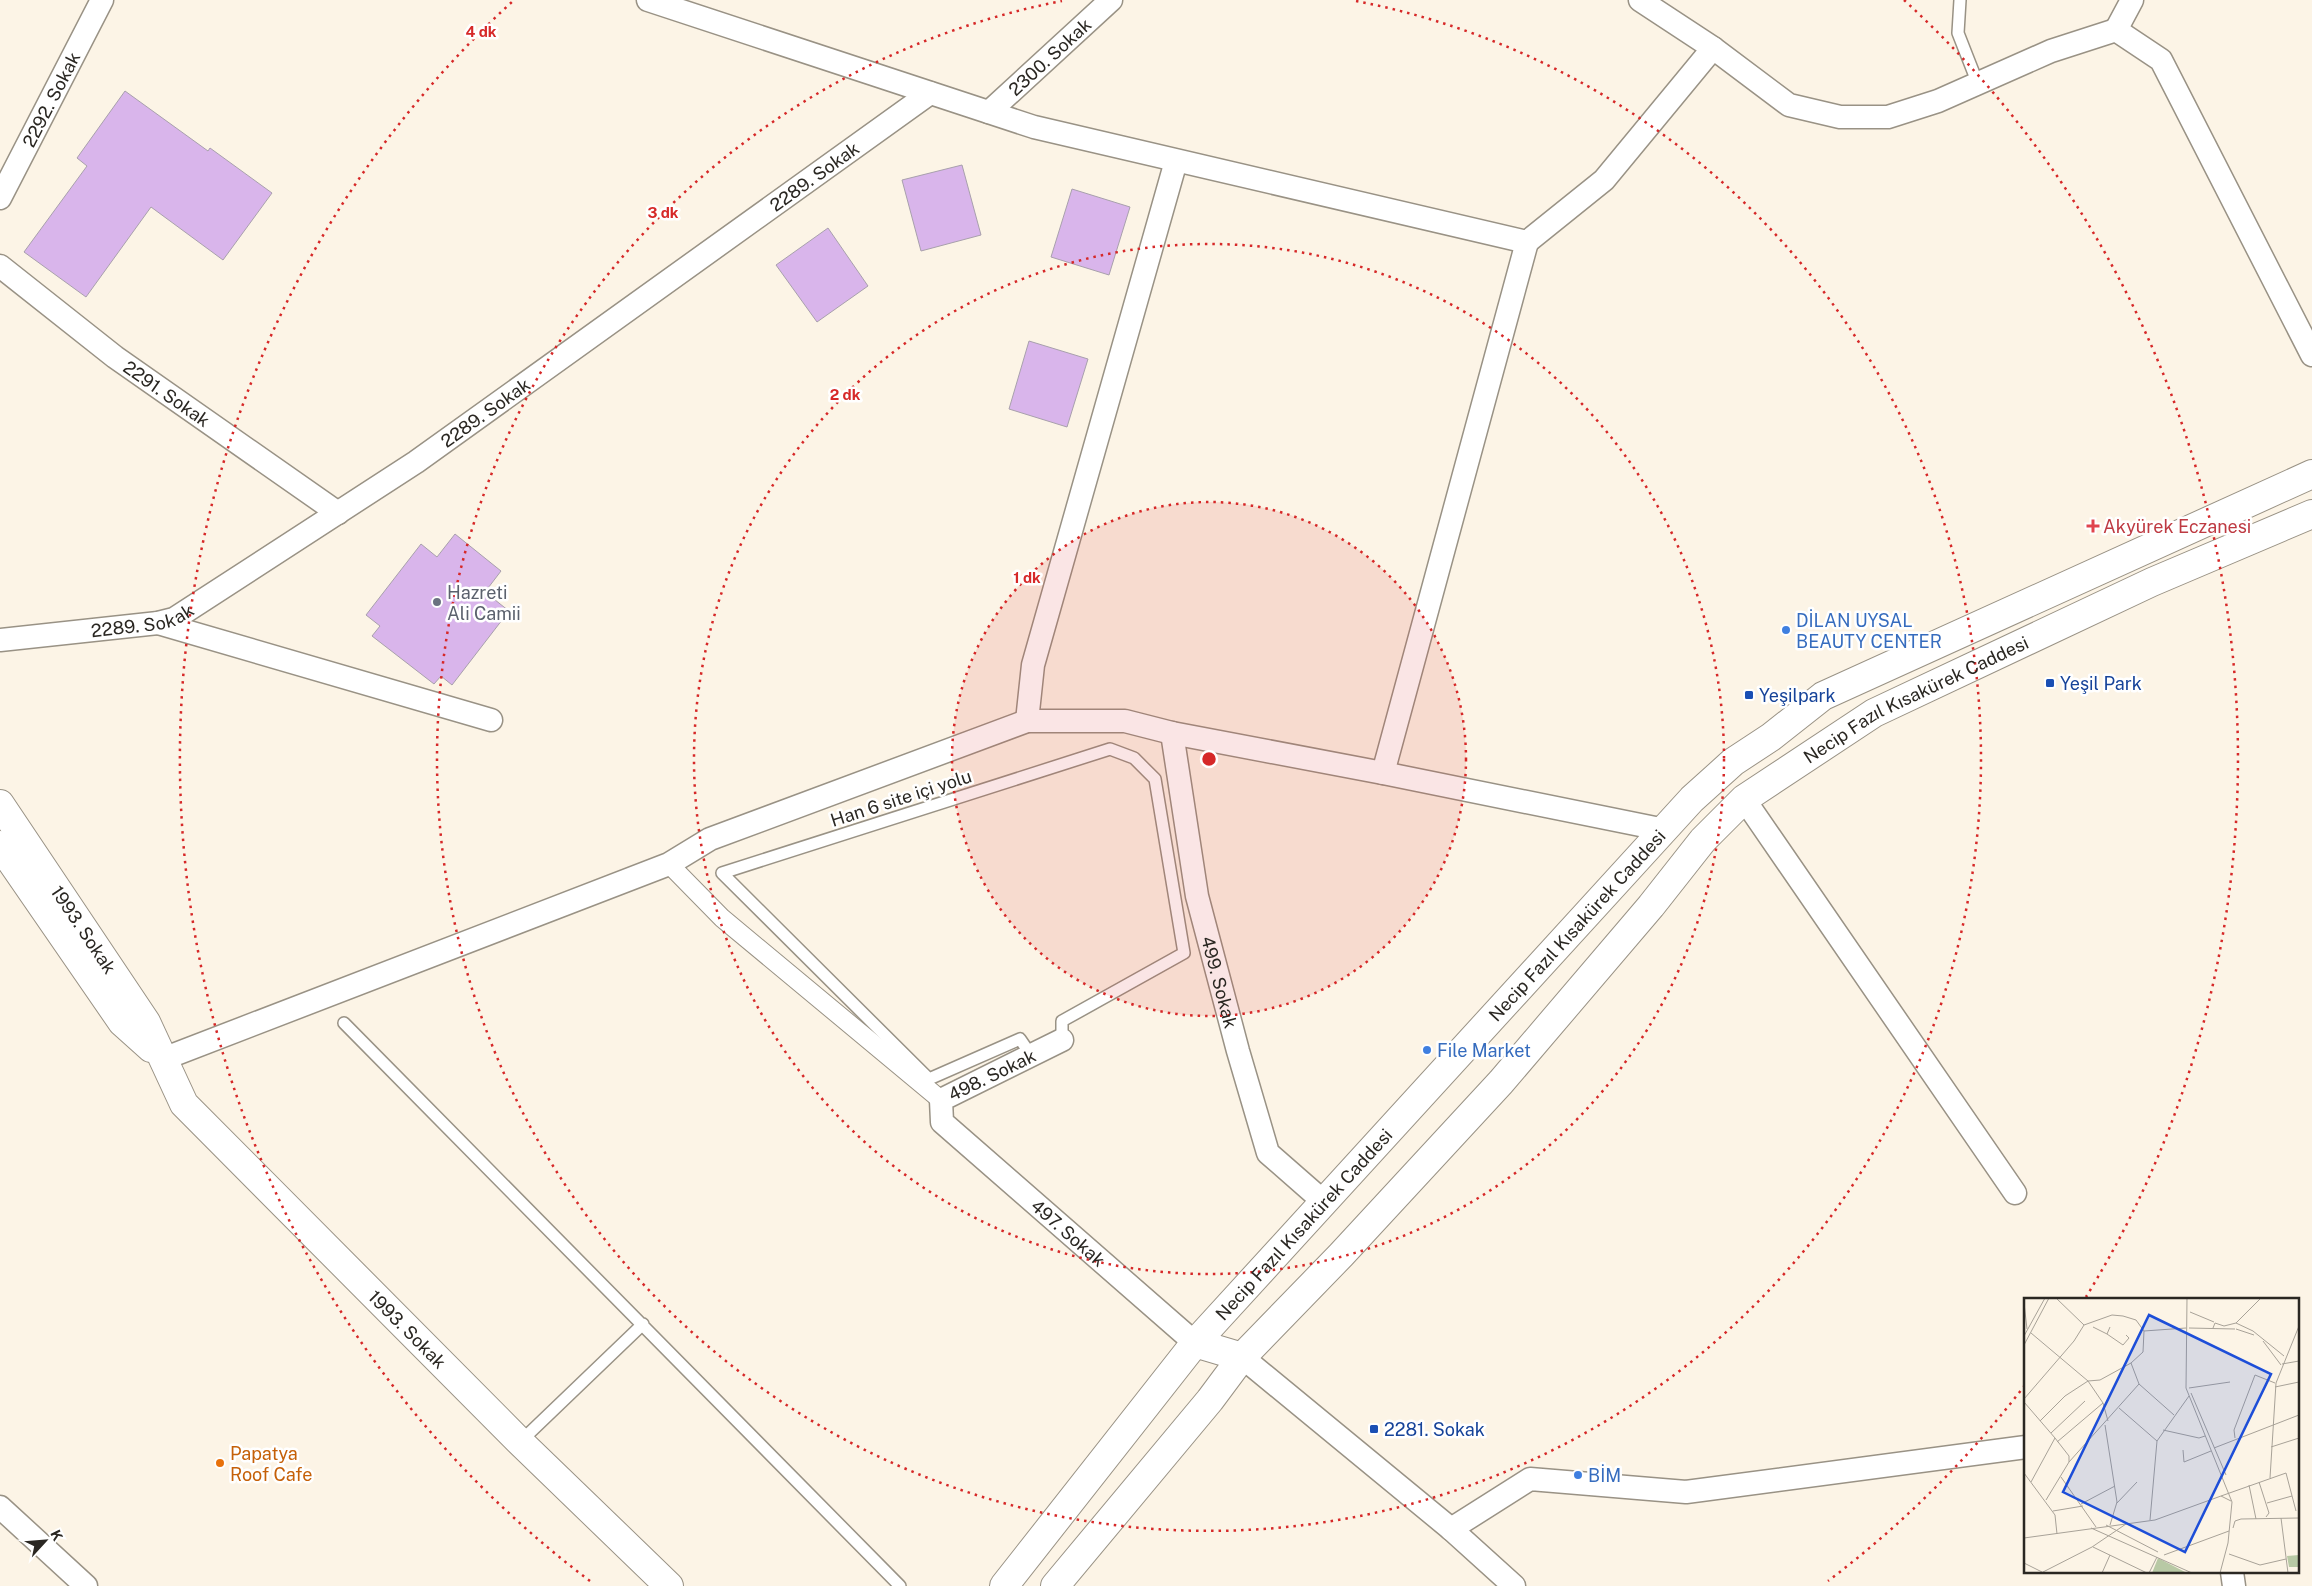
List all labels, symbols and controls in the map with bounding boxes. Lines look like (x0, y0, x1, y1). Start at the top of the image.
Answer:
street label: 2300. Sokak (1004, 14, 1095, 100)
text: 4 dk (466, 23, 497, 40)
street label: 2292. Sokak (18, 48, 84, 150)
street label: 2289. Sokak (765, 137, 863, 215)
text: 3 dk (647, 204, 679, 221)
street label: 2291. Sokak (120, 356, 214, 431)
street label: 2289. Sokak (436, 373, 534, 451)
text: 2 dk (830, 386, 861, 403)
place label: Akyürek Eczanesi (2103, 516, 2251, 537)
marker: Akyürek Eczanesi (2087, 520, 2099, 532)
text: 1 dk (1013, 569, 1041, 586)
place label: Hazreti Ali Camii (447, 582, 521, 624)
marker: Hazreti Ali Camii (431, 596, 443, 608)
street label: 2289. Sokak (90, 599, 197, 641)
place label: DİLAN UYSAL BEAUTY CENTER (1796, 609, 1942, 652)
marker: DİLAN UYSAL BEAUTY CENTER (1780, 624, 1792, 636)
street label: Necip Fazıl Kısakürek Caddesi (1799, 631, 2032, 767)
place label: Yeşil Park (2060, 673, 2142, 694)
marker: Yeşil Park (2044, 677, 2056, 689)
place label: Yeşilpark (1759, 685, 1836, 706)
marker: Yeşilpark (1743, 689, 1755, 701)
centre of rings (1200, 750, 1218, 768)
street label: Han 6 site içi yolu (828, 765, 974, 831)
street label: Necip Fazıl Kısakürek Caddesi (1484, 825, 1669, 1025)
street label: 1993. Sokak (47, 881, 121, 977)
street label: 499. Sokak (1198, 934, 1242, 1030)
place label: File Market (1437, 1040, 1531, 1061)
marker: File Market (1421, 1044, 1433, 1056)
street label: 498. Sokak (945, 1045, 1039, 1105)
street label: Necip Fazıl Kısakürek Caddesi (1211, 1124, 1396, 1324)
street label: 497. Sokak (1027, 1194, 1110, 1270)
street label: 1993. Sokak (364, 1286, 451, 1372)
inset map (2024, 1298, 2300, 1574)
place label: 2281. Sokak (1384, 1419, 1485, 1440)
marker: 2281. Sokak (1368, 1423, 1380, 1435)
place label: Papatya Roof Cafe (230, 1443, 313, 1485)
marker: Papatya Roof Cafe (214, 1457, 226, 1469)
place label: BİM (1588, 1464, 1621, 1486)
marker: BİM (1572, 1469, 1584, 1481)
north arrow (20, 1516, 70, 1566)
text: K (47, 1527, 66, 1543)

